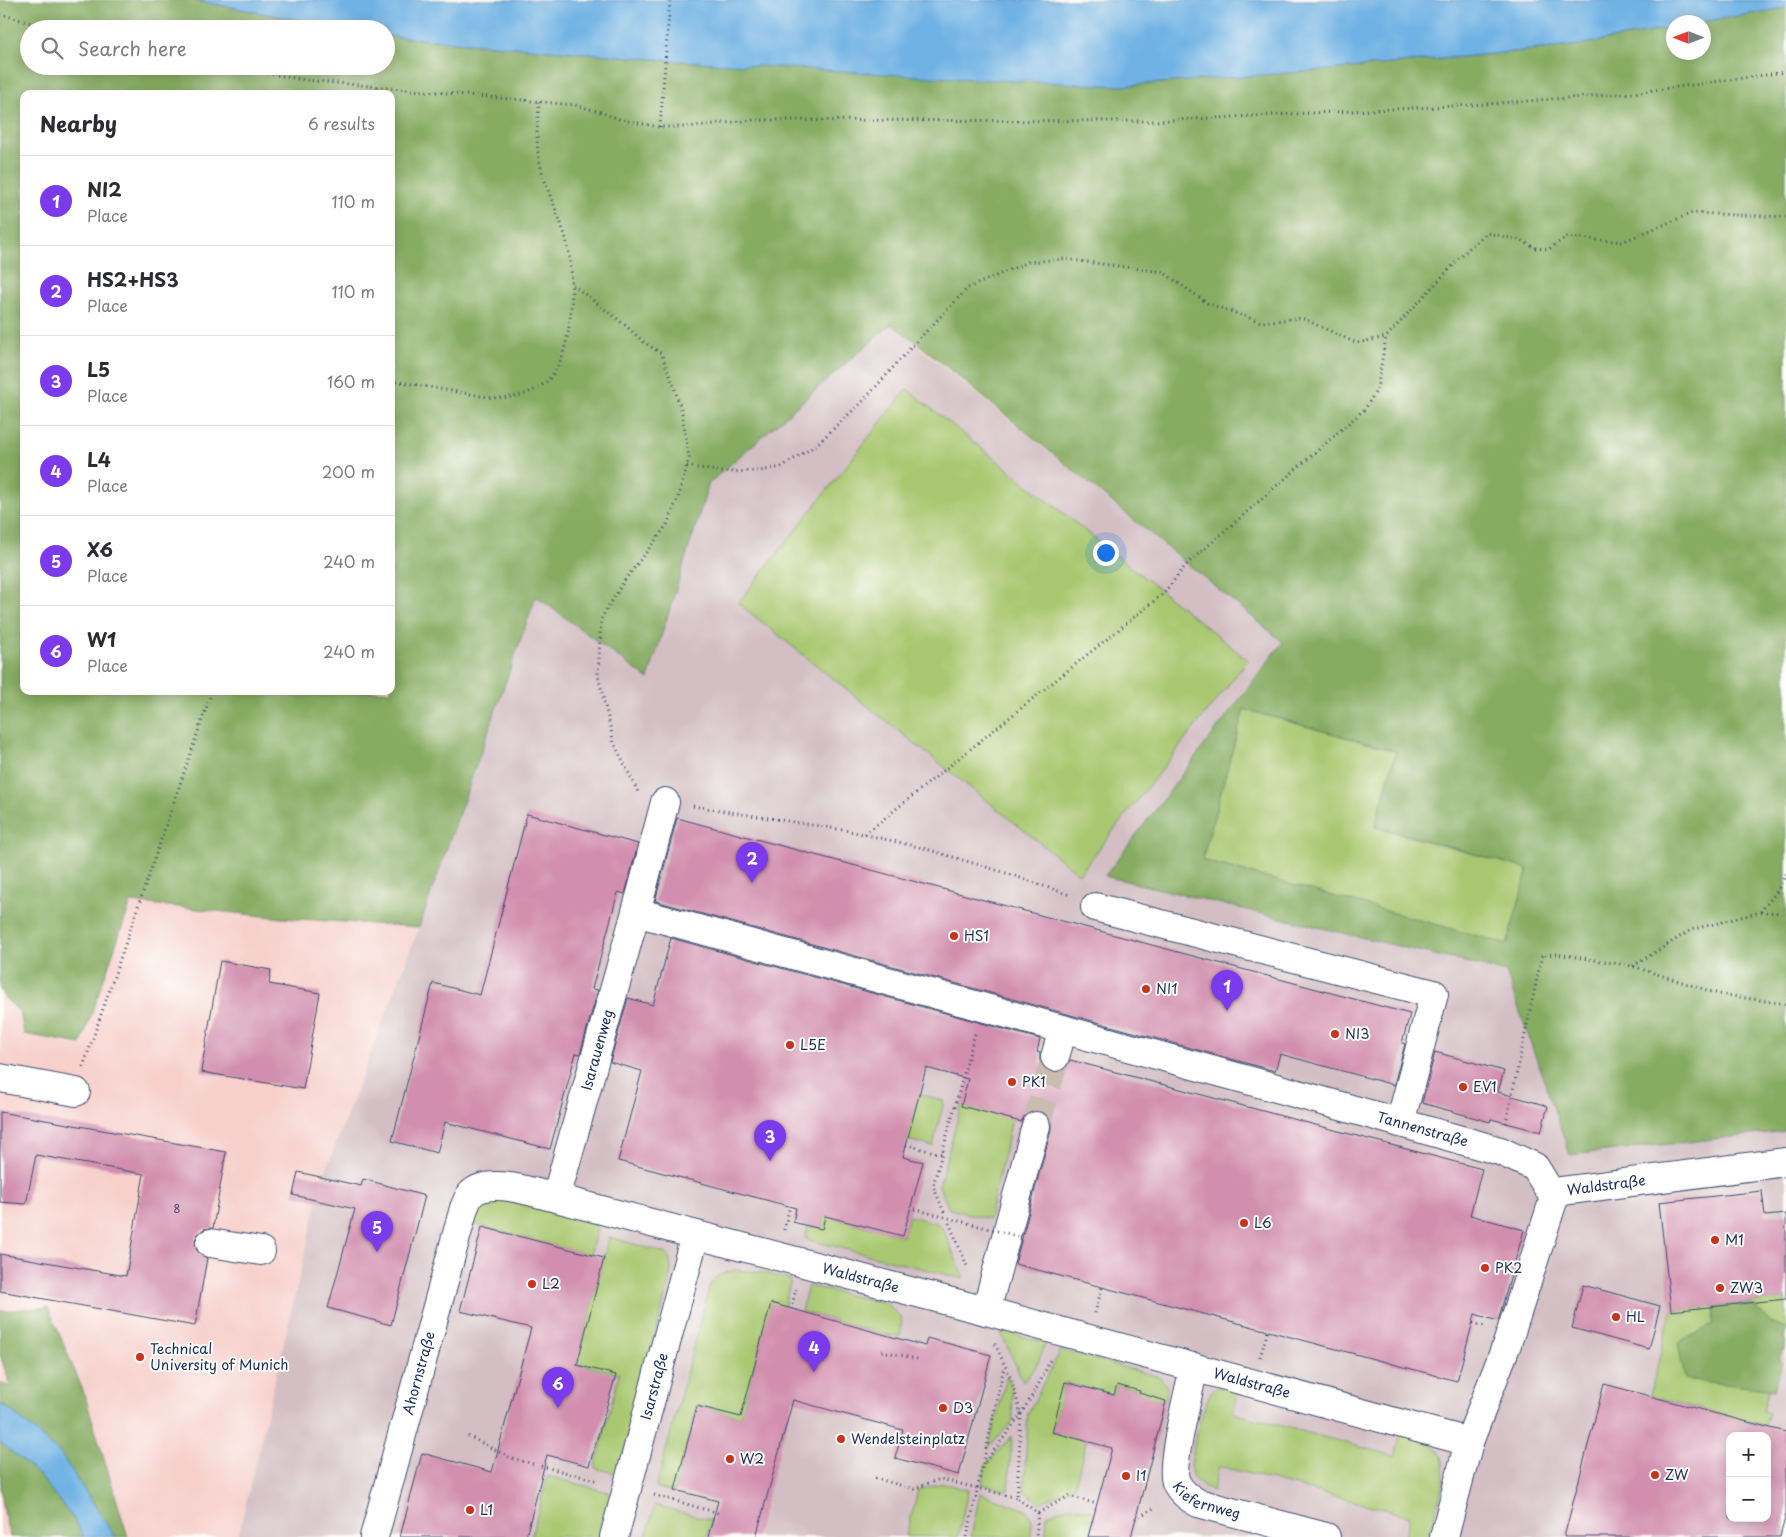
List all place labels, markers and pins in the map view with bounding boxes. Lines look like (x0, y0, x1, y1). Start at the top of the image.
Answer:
pin: 2 (736, 842, 768, 883)
place label: HS1 (964, 925, 989, 946)
marker: HS1 (948, 930, 960, 942)
pin: 1 (1211, 970, 1243, 1011)
place label: NI1 (1156, 978, 1178, 999)
marker: NI1 (1140, 983, 1152, 995)
place label: NI3 (1345, 1023, 1370, 1044)
marker: NI3 (1329, 1028, 1341, 1040)
place label: L5E (800, 1034, 826, 1055)
marker: L5E (784, 1039, 796, 1051)
place label: PK1 (1022, 1071, 1046, 1092)
marker: PK1 (1006, 1076, 1018, 1088)
place label: EV1 (1473, 1076, 1497, 1097)
marker: EV1 (1457, 1081, 1469, 1093)
pin: 3 (754, 1120, 786, 1161)
pin: 5 (361, 1211, 393, 1252)
place label: L6 (1254, 1212, 1272, 1233)
marker: L6 (1238, 1217, 1250, 1229)
place label: M1 (1725, 1229, 1744, 1250)
marker: M1 (1709, 1234, 1721, 1246)
place label: PK2 (1495, 1257, 1522, 1278)
marker: PK2 (1479, 1262, 1491, 1274)
place label: L2 (542, 1273, 560, 1294)
place label: ZW3 (1730, 1277, 1763, 1298)
marker: L2 (526, 1278, 538, 1290)
marker: ZW3 (1714, 1282, 1726, 1294)
place label: HL (1626, 1306, 1645, 1327)
marker: HL (1610, 1311, 1622, 1323)
pin: 4 (798, 1331, 830, 1372)
place label: Technical University of Munich (150, 1338, 288, 1375)
marker: Technical University of Munich (134, 1351, 146, 1363)
pin: 6 (542, 1367, 574, 1408)
place label: D3 (953, 1397, 973, 1418)
marker: D3 (937, 1402, 949, 1414)
place label: Wendelsteinplatz (851, 1428, 965, 1449)
marker: Wendelsteinplatz (835, 1433, 847, 1445)
place label: W2 (740, 1448, 764, 1469)
marker: W2 (724, 1453, 736, 1465)
place label: ZW (1665, 1464, 1689, 1485)
place label: I1 (1136, 1465, 1147, 1486)
marker: ZW (1649, 1469, 1661, 1481)
marker: I1 (1120, 1470, 1132, 1482)
place label: L1 (480, 1499, 493, 1520)
marker: L1 (464, 1504, 476, 1516)

